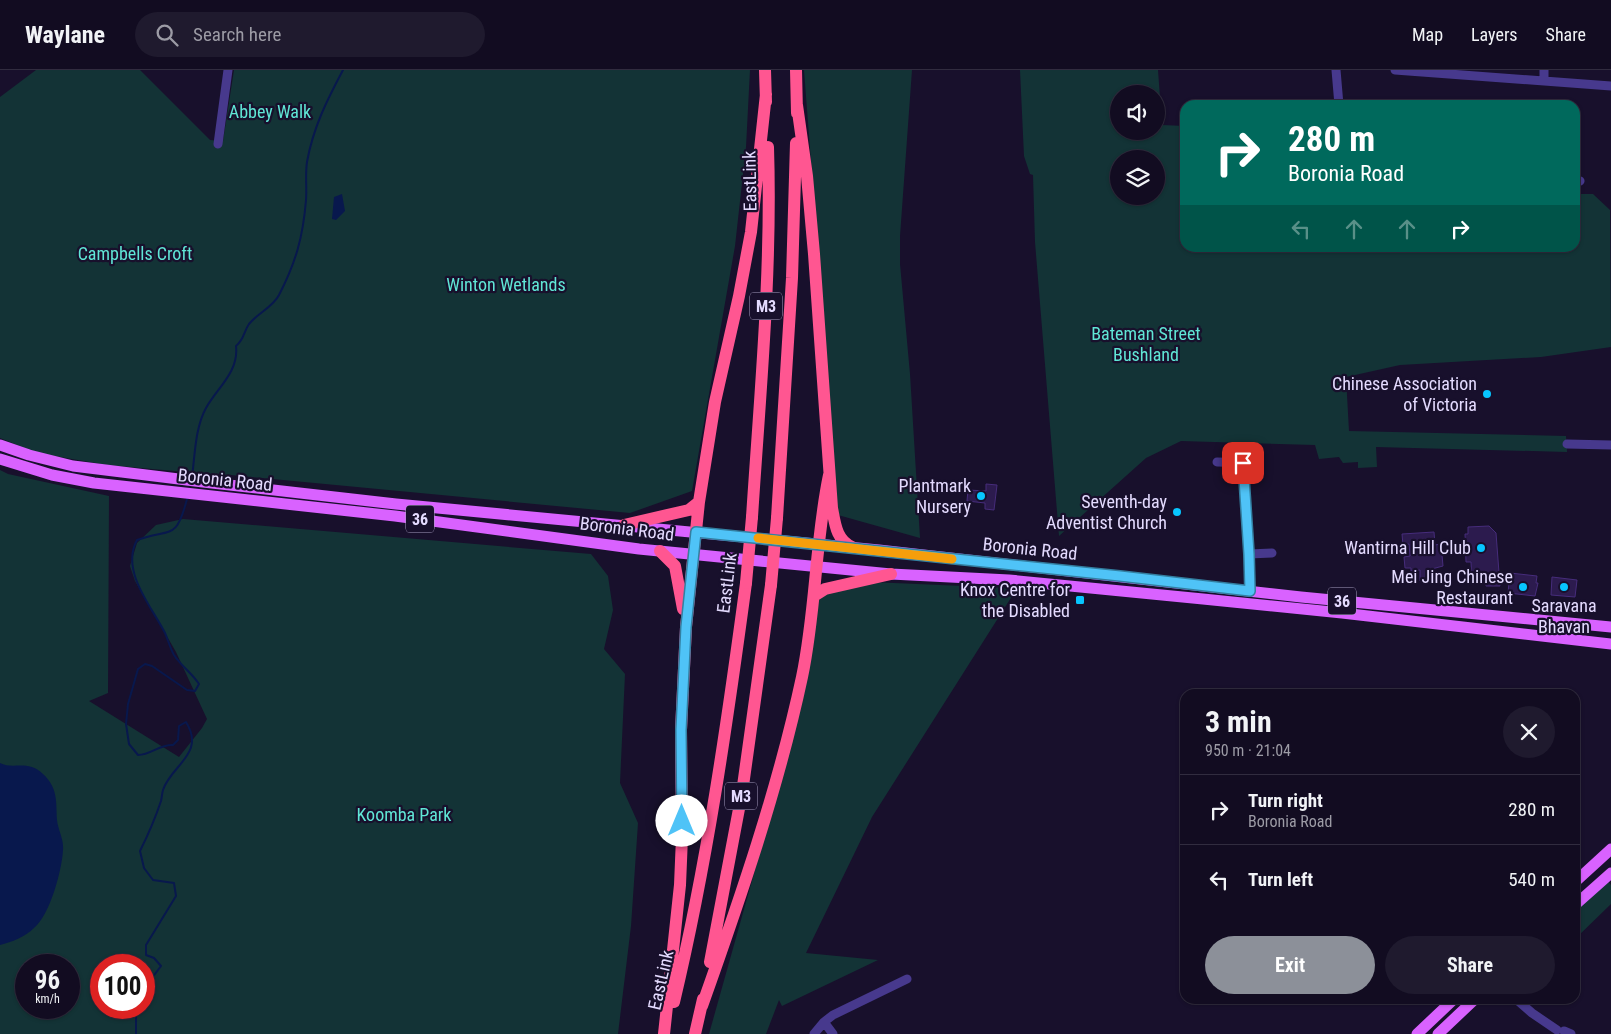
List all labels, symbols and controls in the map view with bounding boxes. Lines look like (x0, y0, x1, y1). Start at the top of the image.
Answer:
search box (135, 12, 485, 57)
text: Waylane (25, 21, 105, 49)
icon: search (153, 21, 181, 49)
text: Search here (193, 23, 281, 46)
text: Map (1412, 24, 1443, 45)
text: Layers (1471, 24, 1518, 45)
text: Share (1546, 24, 1586, 45)
map controls (1110, 85, 1165, 205)
button: sound (1110, 85, 1165, 140)
park label: Abbey Walk (229, 101, 311, 122)
text: 280 m (1288, 119, 1375, 160)
icon: right (1205, 120, 1270, 185)
button: layers (1110, 150, 1165, 205)
street label: EastLink (738, 151, 761, 212)
text: Boronia Road (1288, 161, 1404, 186)
icon: left (1287, 215, 1315, 243)
icon: ahead (1340, 215, 1368, 243)
icon: ahead (1393, 215, 1421, 243)
icon: right (1446, 215, 1474, 243)
park label: Campbells Croft (78, 243, 192, 264)
park label: Winton Wetlands (446, 274, 566, 295)
road number: M3 (750, 292, 782, 320)
park label: Bateman Street Bushland (1091, 323, 1201, 365)
place label: Chinese Association of Victoria (1332, 373, 1477, 415)
marker: Chinese Association of Victoria (1481, 388, 1493, 400)
pin (1222, 442, 1264, 484)
icon: arrive (1229, 449, 1257, 477)
street label: Boronia Road (177, 464, 273, 495)
place label: Plantmark Nursery (898, 475, 972, 517)
marker: Plantmark Nursery (975, 490, 987, 502)
place label: Seventh-day Adventist Church (1046, 491, 1167, 533)
road number: 36 (406, 506, 434, 532)
marker: Seventh-day Adventist Church (1171, 506, 1183, 518)
street label: Boronia Road (579, 512, 675, 545)
street label: Boronia Road (982, 533, 1078, 564)
place label: Wantirna Hill Club (1344, 537, 1471, 558)
marker: Wantirna Hill Club (1475, 542, 1487, 554)
street label: EastLink (712, 552, 741, 614)
place label: Mei Jing Chinese Restaurant (1391, 566, 1513, 608)
place label: Knox Centre for the Disabled (960, 579, 1071, 621)
marker: Mei Jing Chinese Restaurant (1517, 581, 1529, 593)
marker: Saravana Bhavan (1558, 581, 1570, 593)
road number: 36 (1328, 588, 1356, 614)
marker: Knox Centre for the Disabled (1074, 594, 1086, 606)
place label: Saravana Bhavan (1531, 595, 1597, 637)
text: 3 min (1205, 704, 1272, 739)
button: close (1503, 706, 1555, 758)
text: 950 m · 21:04 (1205, 741, 1291, 760)
road number: M3 (725, 782, 757, 809)
text: Turn right (1248, 789, 1323, 812)
position arrow (655, 794, 707, 846)
icon: right (1205, 796, 1233, 824)
text: 280 m (1508, 798, 1555, 821)
park label: Koomba Park (357, 804, 451, 825)
text: Boronia Road (1248, 812, 1332, 831)
icon: left (1205, 866, 1233, 894)
text: Turn left (1248, 868, 1313, 891)
text: 540 m (1508, 868, 1555, 891)
button: Exit (1205, 936, 1375, 994)
button: Share (1385, 936, 1555, 994)
street label: EastLink (643, 948, 678, 1012)
speed limit sign: 100 (90, 954, 155, 1019)
text: 96 (35, 966, 60, 995)
text: km/h (35, 992, 60, 1006)

